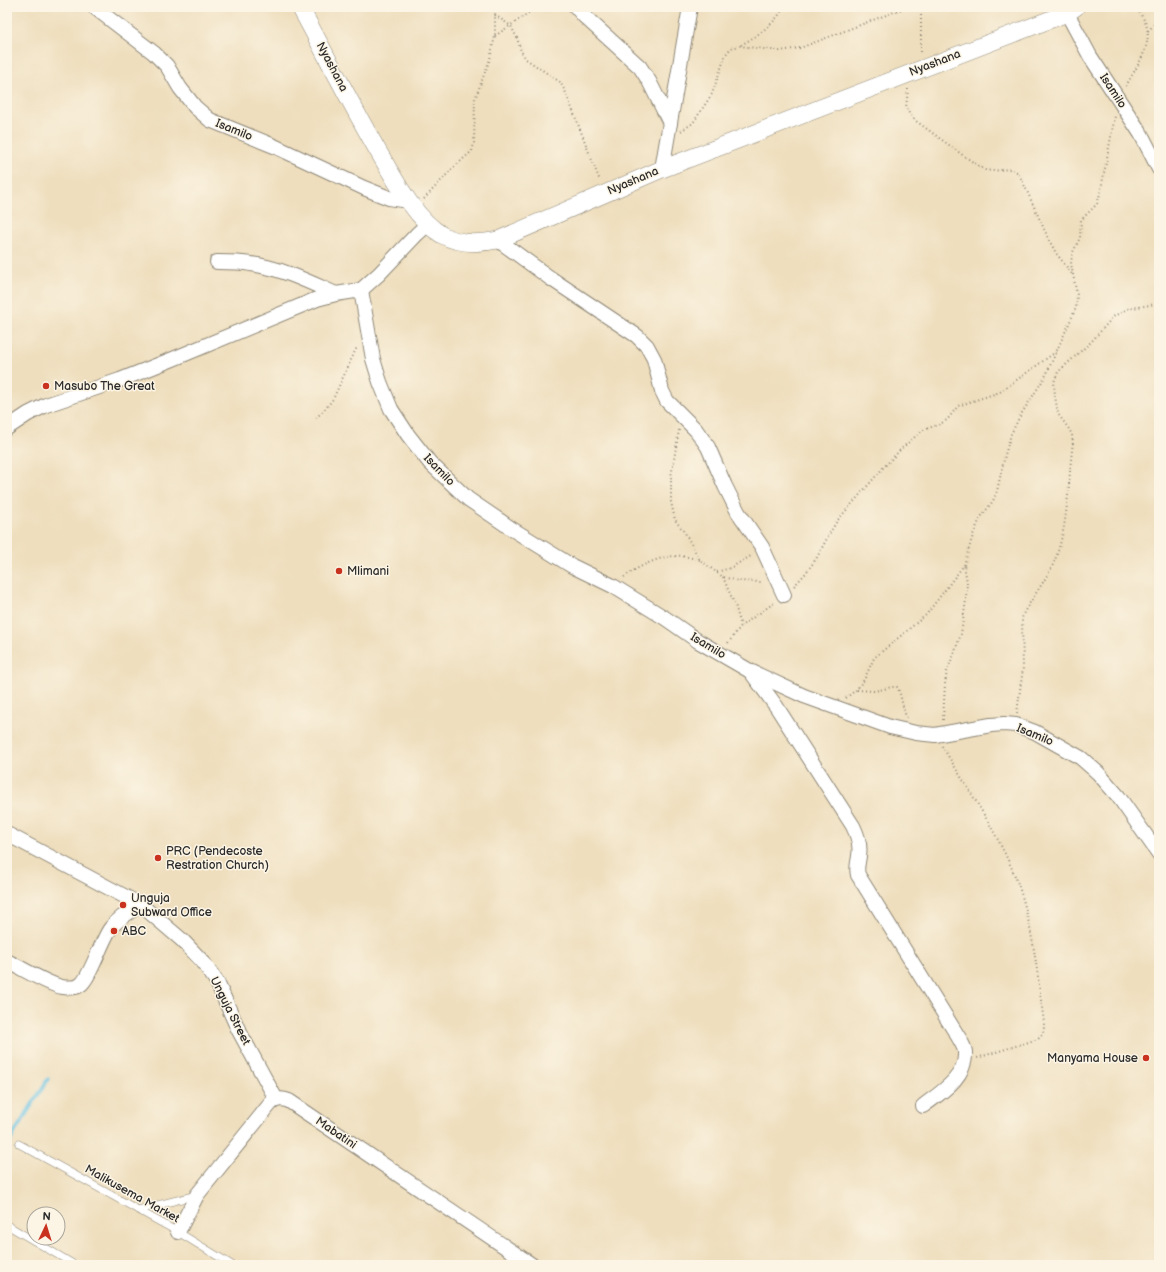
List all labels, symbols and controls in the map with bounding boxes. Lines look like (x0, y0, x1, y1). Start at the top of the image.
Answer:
street label: Nyashana (313, 40, 351, 94)
street label: Nyashana (907, 46, 963, 80)
street label: Isamilo (1096, 71, 1130, 111)
street label: Isamilo (213, 116, 255, 144)
street label: Nyashana (605, 163, 661, 198)
place label: Masubo The Great (54, 379, 155, 394)
marker: Masubo The Great (41, 381, 51, 391)
street label: Isamilo (420, 451, 458, 489)
place label: Mlimani (347, 564, 389, 579)
marker: Mlimani (334, 566, 344, 576)
street label: Isamilo (688, 630, 729, 662)
street label: Isamilo (1014, 721, 1056, 750)
place label: PRC (Pendecoste Restration Church) (166, 844, 269, 873)
marker: PRC (Pendecoste Restration Church) (153, 853, 163, 863)
place label: Unguja Subward Office (131, 891, 212, 920)
marker: Unguja Subward Office (118, 900, 128, 910)
place label: ABC (122, 924, 147, 939)
marker: ABC (109, 926, 119, 936)
street label: Unguja Street (206, 974, 254, 1048)
place label: Manyama House (1047, 1051, 1138, 1066)
marker: Manyama House (1141, 1053, 1151, 1063)
street label: Mabatini (312, 1114, 360, 1152)
street label: Malikusema Market (82, 1162, 182, 1226)
north arrow (26, 1206, 66, 1246)
text: N (42, 1210, 51, 1223)

